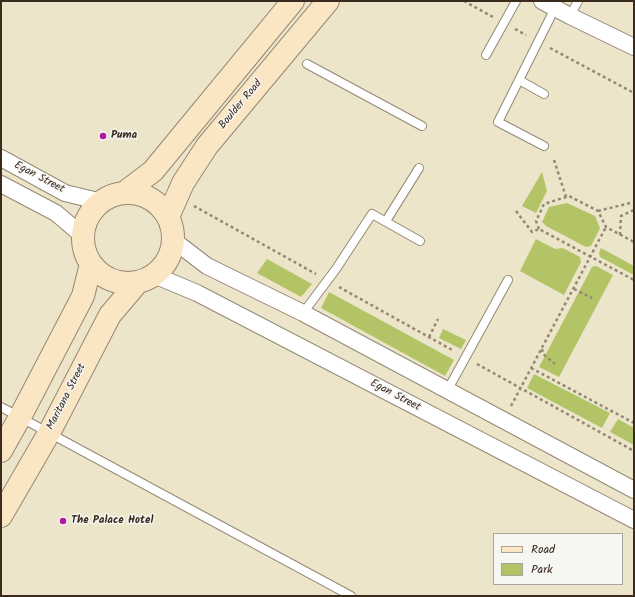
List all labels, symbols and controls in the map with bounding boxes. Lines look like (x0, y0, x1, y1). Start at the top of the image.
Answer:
street label: Boulder Road (216, 78, 266, 132)
place label: Puma (111, 129, 137, 143)
marker: Puma (98, 131, 108, 141)
street label: Egan Street (12, 159, 66, 197)
street label: Maritana Street (45, 362, 89, 432)
street label: Egan Street (368, 377, 422, 415)
place label: The Palace Hotel (71, 514, 153, 528)
marker: The Palace Hotel (58, 516, 68, 526)
legend (493, 533, 623, 585)
text: Road (531, 540, 555, 559)
text: Park (531, 560, 553, 579)

